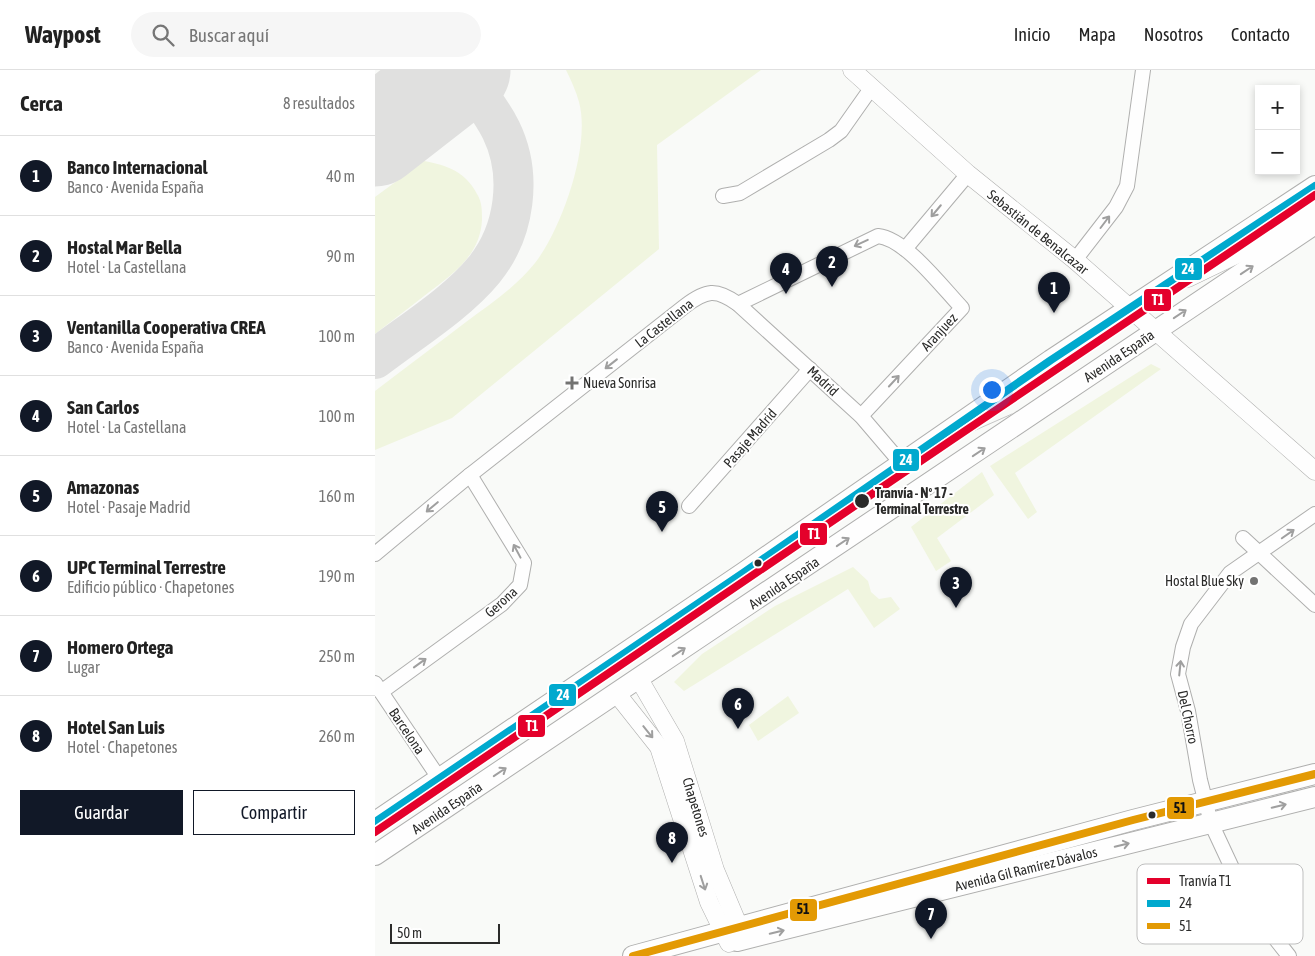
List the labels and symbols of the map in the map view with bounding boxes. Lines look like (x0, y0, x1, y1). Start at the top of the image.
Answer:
street label: Sebastián de Benalcazar (984, 186, 1092, 278)
one-way arrow (931, 205, 942, 218)
one-way arrow (1100, 215, 1110, 229)
one-way arrow (854, 239, 869, 248)
pin: 2 (816, 246, 848, 287)
pin: 4 (770, 253, 802, 294)
line badge: 24 (1174, 257, 1203, 281)
text: 24 (1181, 261, 1195, 277)
one-way arrow (1239, 265, 1253, 275)
pin: 1 (1038, 272, 1070, 313)
line badge: T1 (1143, 288, 1172, 312)
text: T1 (1152, 292, 1165, 308)
street label: La Castellana (632, 295, 696, 351)
one-way arrow (1173, 309, 1187, 319)
street label: Aranjuez (918, 310, 960, 354)
street label: Avenida España (1081, 327, 1157, 385)
one-way arrow (604, 359, 618, 369)
street label: Madrid (804, 363, 842, 399)
one-way arrow (888, 374, 900, 387)
place label: Nueva Sonrisa (583, 375, 656, 391)
marker: Nueva Sonrisa (565, 376, 579, 390)
your location (979, 377, 1005, 403)
street label: Pasaje Madrid (720, 405, 780, 471)
one-way arrow (971, 447, 985, 457)
line badge: 24 (892, 448, 920, 472)
text: 24 (899, 452, 913, 468)
place label: Tranvía - Nº 17 - Terminal Terrestre (875, 485, 969, 517)
pin: 5 (646, 491, 678, 532)
marker: Tranvía - Nº 17 - Terminal Terrestre (853, 492, 871, 510)
one-way arrow (426, 501, 439, 512)
line badge: T1 (799, 522, 828, 546)
text: T1 (808, 526, 821, 542)
one-way arrow (1281, 529, 1295, 539)
one-way arrow (836, 537, 850, 547)
one-way arrow (512, 544, 522, 559)
street label: Avenida España (746, 554, 822, 612)
unlabelled marker (753, 558, 763, 568)
pin: 3 (940, 567, 972, 608)
place label: Hostal Blue Sky (1165, 573, 1244, 589)
marker: Hostal Blue Sky (1248, 575, 1260, 587)
street label: Gerona (482, 583, 520, 621)
one-way arrow (672, 647, 686, 657)
one-way arrow (413, 658, 427, 668)
one-way arrow (1175, 660, 1184, 676)
line badge: 24 (548, 683, 577, 707)
text: 24 (556, 687, 570, 703)
pin: 6 (722, 688, 754, 729)
street label: Del Chorro (1175, 689, 1201, 745)
street label: Barcelona (386, 705, 428, 757)
line badge: T1 (517, 714, 546, 738)
text: T1 (526, 718, 539, 734)
one-way arrow (642, 725, 653, 738)
one-way arrow (493, 767, 507, 777)
street label: Chapetones (679, 775, 713, 839)
street label: Avenida España (409, 779, 485, 837)
line badge: 51 (1166, 796, 1195, 820)
text: 51 (1173, 800, 1187, 816)
one-way arrow (1271, 801, 1287, 810)
unlabelled marker (1147, 810, 1157, 820)
pin: 8 (656, 822, 688, 863)
one-way arrow (1113, 840, 1129, 849)
street label: Avenida Gil Ramírez Dávalos (953, 844, 1099, 894)
legend (1137, 864, 1303, 944)
text: Tranvía T1 (1179, 873, 1232, 889)
one-way arrow (699, 875, 709, 891)
text: 24 (1179, 895, 1193, 911)
line badge: 51 (789, 898, 818, 922)
pin: 7 (915, 898, 947, 939)
text: 51 (796, 901, 810, 917)
text: 51 (1179, 918, 1192, 934)
scale bar (390, 921, 500, 944)
one-way arrow (769, 926, 785, 936)

